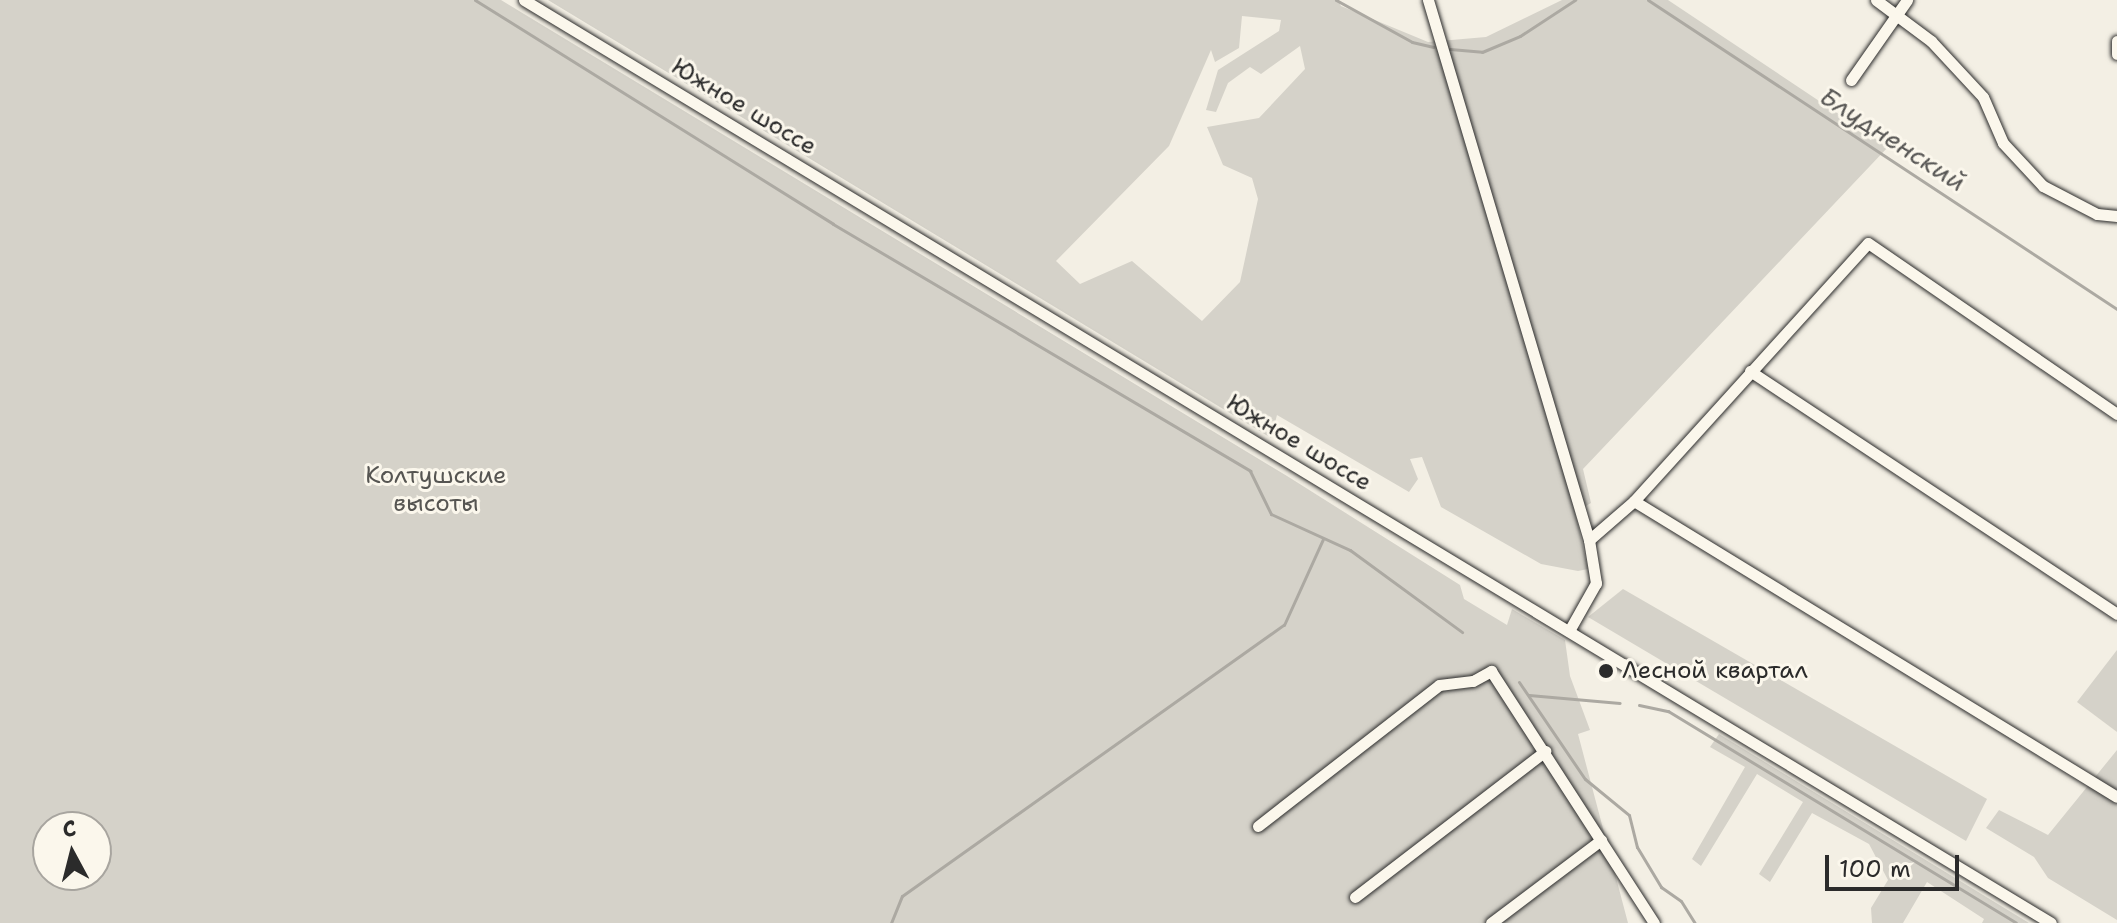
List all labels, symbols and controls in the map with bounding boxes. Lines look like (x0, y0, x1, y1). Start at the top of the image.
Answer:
street label: Южное шоссе (666, 53, 822, 161)
water label: Блудненский (1814, 80, 1972, 198)
street label: Южное шоссе (1221, 389, 1377, 497)
park label: Колтушские высоты (365, 462, 507, 518)
place label: Лесной квартал (1622, 657, 1808, 685)
marker: Лесной квартал (1597, 662, 1615, 680)
north arrow (32, 811, 112, 891)
text: С (61, 813, 78, 844)
scale bar (1829, 839, 1963, 889)
text: 100 m (1839, 853, 1911, 885)

